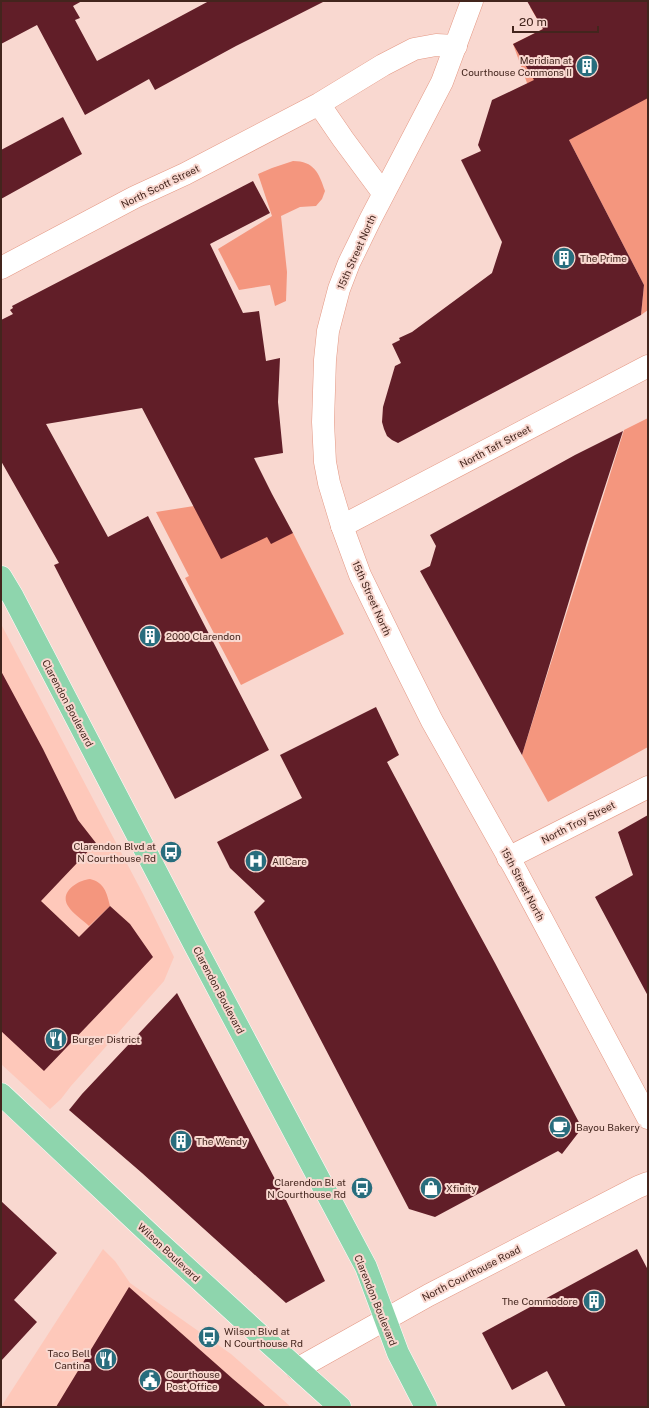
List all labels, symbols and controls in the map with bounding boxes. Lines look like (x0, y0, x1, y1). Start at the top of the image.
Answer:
scale bar (513, 8, 598, 34)
text: 20 m (519, 15, 547, 29)
building icon: Meridian at Courthouse Commons II (574, 53, 600, 79)
place label: Meridian at Courthouse Commons II (461, 54, 572, 78)
street label: North Scott Street (119, 162, 201, 210)
street label: 15th Street North (334, 212, 378, 291)
building icon: The Prime (551, 245, 577, 271)
place label: The Prime (580, 252, 627, 264)
street label: North Taft Street (457, 422, 533, 470)
street label: 15th Street North (350, 559, 394, 638)
building icon: 2000 Clarendon (137, 623, 163, 649)
place label: 2000 Clarendon (166, 630, 241, 642)
street label: Clarendon Boulevard (40, 657, 96, 749)
street label: North Troy Street (539, 798, 617, 846)
bus stop icon: Clarendon Blvd at N Courthouse Rd (158, 839, 184, 865)
place label: Clarendon Blvd at N Courthouse Rd (73, 840, 156, 864)
street label: 15th Street North (499, 846, 547, 923)
hospital icon: AllCare (243, 848, 269, 874)
place label: AllCare (272, 855, 307, 867)
street label: Clarendon Boulevard (191, 944, 247, 1036)
restaurant icon: Burger District (43, 1026, 69, 1052)
place label: Burger District (72, 1033, 140, 1045)
cafe icon: Bayou Bakery (547, 1114, 573, 1140)
place label: Bayou Bakery (576, 1121, 641, 1133)
building icon: The Wendy (168, 1128, 194, 1154)
place label: The Wendy (196, 1135, 248, 1147)
bus stop icon: Clarendon Bl at N Courthouse Rd (349, 1175, 375, 1201)
shop icon: Xfinity (418, 1175, 444, 1201)
place label: Clarendon Bl at N Courthouse Rd (267, 1176, 346, 1200)
place label: Xfinity (446, 1182, 477, 1194)
street label: Wilson Boulevard (135, 1220, 203, 1284)
street label: North Courthouse Road (420, 1243, 522, 1303)
street label: Clarendon Boulevard (352, 1253, 400, 1347)
building icon: The Commodore (581, 1288, 607, 1314)
place label: The Commodore (502, 1295, 578, 1307)
bus stop icon: Wilson Blvd at N Courthouse Rd (196, 1324, 222, 1350)
place label: Wilson Blvd at N Courthouse Rd (224, 1325, 303, 1349)
restaurant icon: Taco Bell Cantina (93, 1346, 119, 1372)
place label: Taco Bell Cantina (47, 1347, 90, 1371)
public building icon: Courthouse Post Office (137, 1367, 163, 1393)
place label: Courthouse Post Office (166, 1368, 220, 1392)

